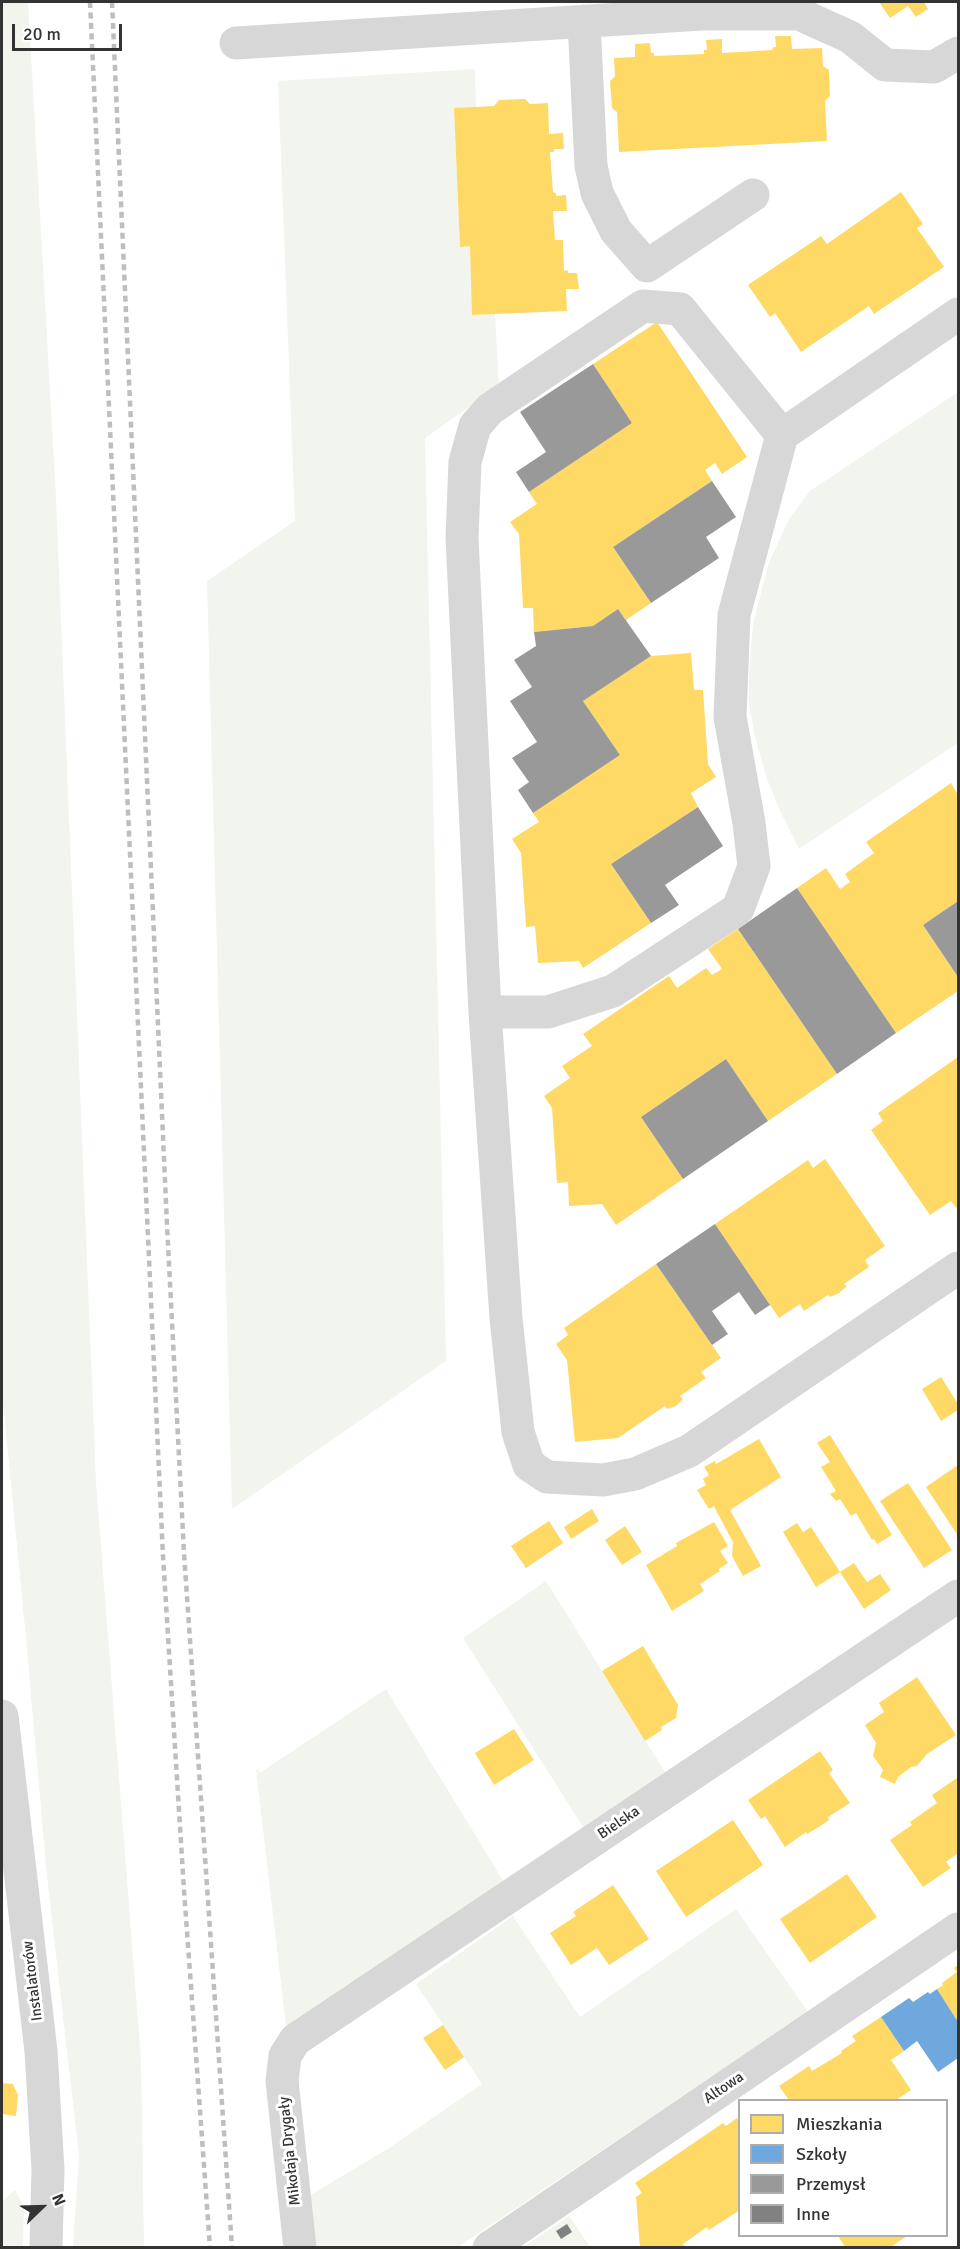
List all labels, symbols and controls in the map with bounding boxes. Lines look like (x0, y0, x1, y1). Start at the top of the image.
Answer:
scale bar (15, 12, 124, 50)
text: 20 m (23, 23, 61, 45)
street label: Bielska (595, 1802, 643, 1844)
street label: Instalatorów (19, 1940, 47, 2022)
street label: Altowa (701, 2068, 747, 2108)
street label: Mikołaja Drygały (275, 2096, 305, 2206)
legend (738, 2099, 948, 2237)
text: Mieszkania (796, 2113, 882, 2135)
text: Szkoły (796, 2143, 847, 2165)
text: Przemysł (796, 2173, 866, 2195)
north arrow (12, 2177, 72, 2237)
text: N (47, 2191, 70, 2209)
text: Inne (796, 2203, 830, 2225)

